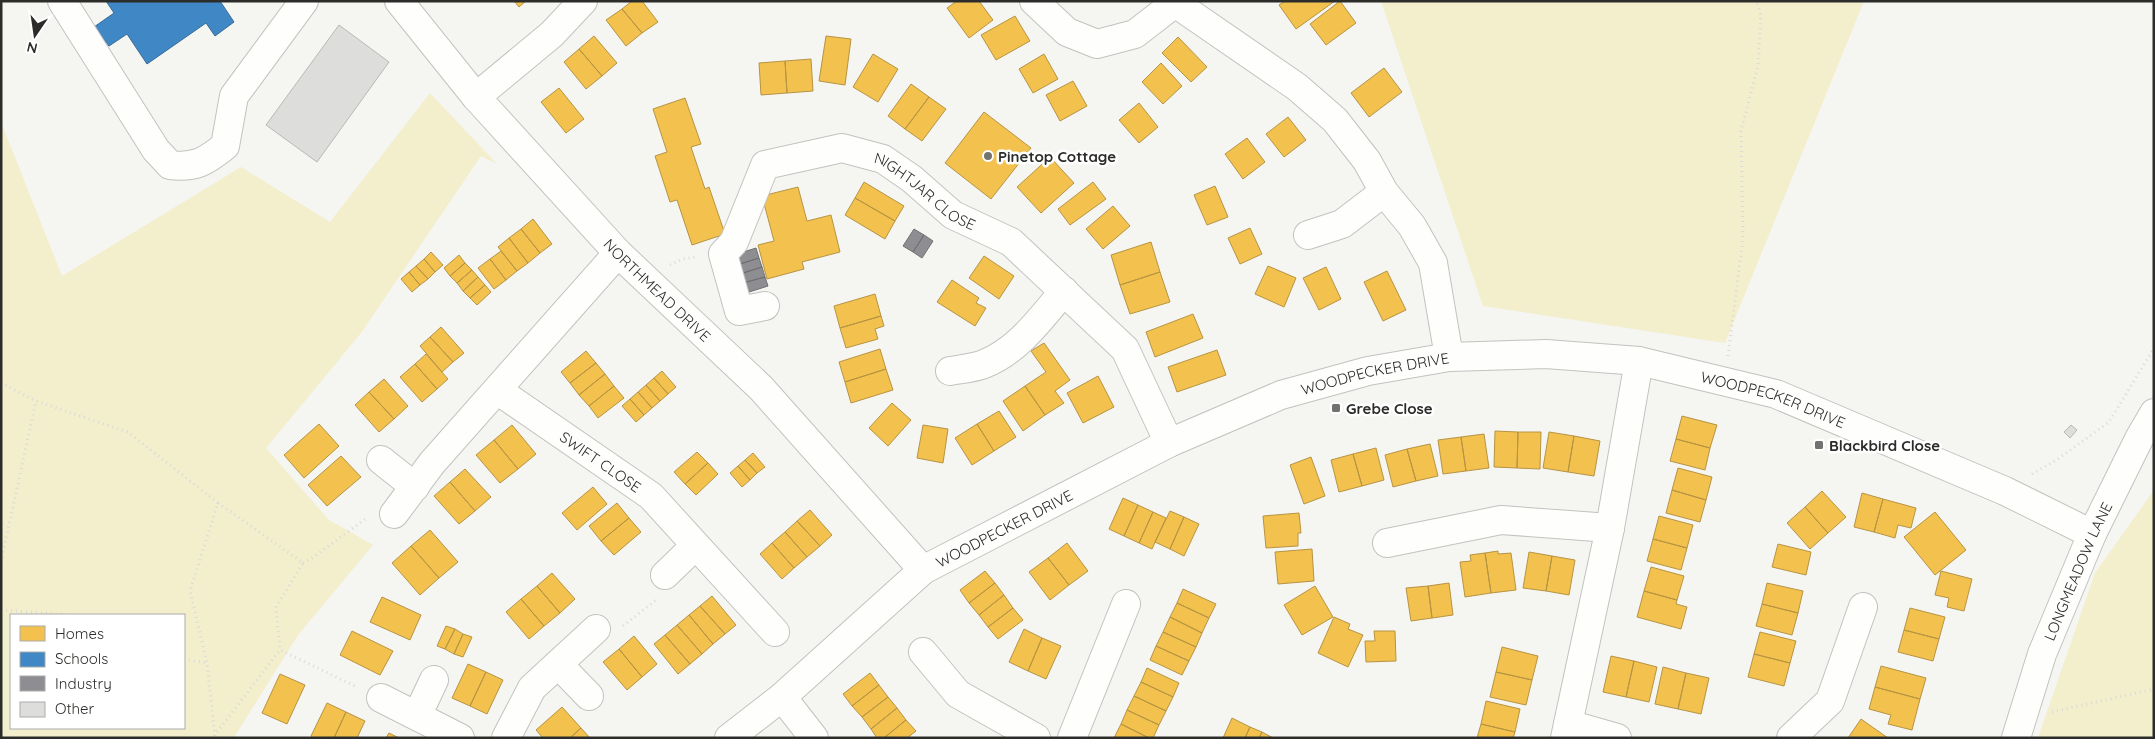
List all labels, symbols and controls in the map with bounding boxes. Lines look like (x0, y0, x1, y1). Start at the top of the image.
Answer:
north arrow (10, 10, 60, 60)
text: N (25, 38, 39, 58)
place label: Pinetop Cottage (998, 147, 1116, 166)
street label: NIGHTJAR CLOSE (872, 148, 979, 234)
marker: Pinetop Cottage (982, 150, 994, 162)
street label: NORTHMEAD DRIVE (600, 234, 715, 345)
street label: WOODPECKER DRIVE (1299, 348, 1450, 399)
street label: WOODPECKER DRIVE (1699, 367, 1848, 432)
place label: Grebe Close (1346, 399, 1433, 418)
marker: Grebe Close (1330, 402, 1342, 414)
street label: SWIFT CLOSE (556, 427, 645, 496)
place label: Blackbird Close (1829, 436, 1940, 455)
marker: Blackbird Close (1813, 439, 1825, 451)
street label: WOODPECKER DRIVE (932, 485, 1076, 571)
street label: LONGMEADOW LANE (2039, 499, 2116, 643)
legend (10, 614, 185, 729)
text: Homes (55, 624, 104, 643)
text: Schools (55, 649, 108, 668)
text: Industry (55, 674, 112, 693)
text: Other (55, 699, 95, 718)

